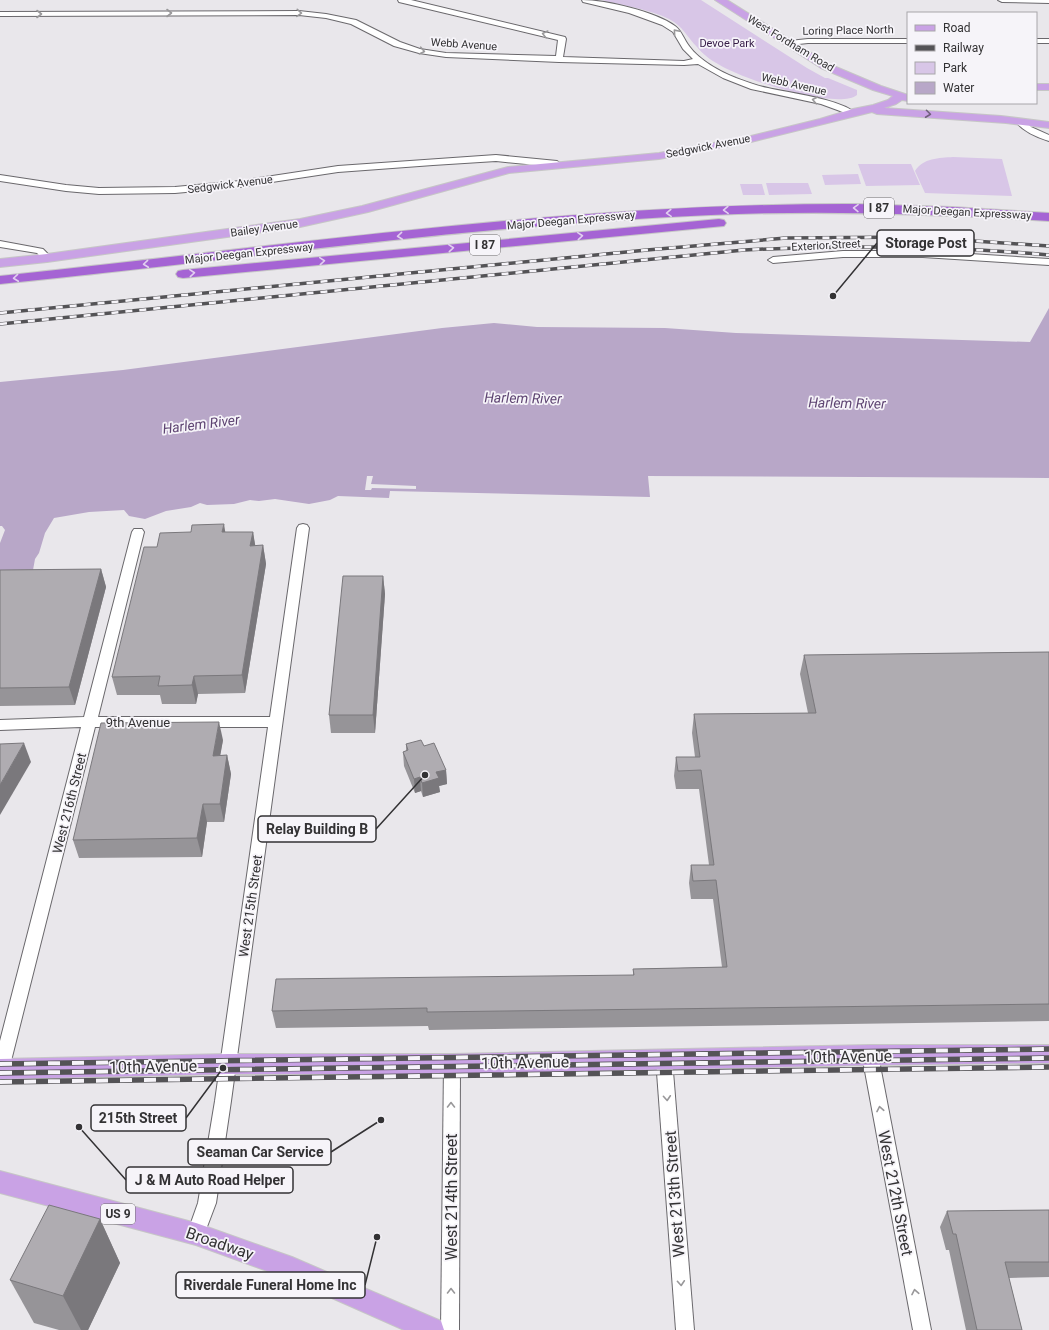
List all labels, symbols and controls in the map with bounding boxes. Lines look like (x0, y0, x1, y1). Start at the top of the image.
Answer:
one-way arrow (296, 8, 302, 17)
one-way arrow (166, 9, 172, 17)
one-way arrow (36, 10, 42, 18)
street label: West Fordham Road (745, 12, 837, 75)
legend (907, 12, 1037, 104)
text: Road (943, 21, 971, 35)
street label: Loring Place North (802, 23, 894, 38)
one-way arrow (673, 29, 680, 36)
one-way arrow (542, 31, 548, 39)
street label: Webb Avenue (430, 36, 498, 53)
park label: Devoe Park (699, 37, 755, 50)
text: Railway (943, 41, 984, 55)
one-way arrow (418, 47, 425, 55)
text: Park (943, 61, 968, 75)
street label: Webb Avenue (760, 71, 828, 98)
text: Water (943, 81, 974, 95)
one-way arrow (811, 97, 818, 105)
one-way arrow (924, 110, 931, 119)
street label: Sedgwick Avenue (665, 132, 752, 161)
street label: Sedgwick Avenue (187, 173, 274, 196)
road number: I 87 (864, 198, 894, 218)
one-way arrow (853, 203, 859, 212)
street label: Major Deegan Expressway (902, 203, 1032, 222)
one-way arrow (723, 206, 729, 214)
street label: Major Deegan Expressway (506, 208, 637, 233)
one-way arrow (666, 208, 672, 217)
street label: Bailey Avenue (230, 217, 299, 240)
callout: Storage Post (877, 230, 974, 256)
one-way arrow (397, 231, 403, 240)
one-way arrow (577, 231, 583, 240)
road number: I 87 (470, 235, 500, 255)
text: Storage Post (885, 235, 967, 251)
street label: Exterior Street (791, 237, 861, 254)
street label: Major Deegan Expressway (184, 240, 315, 267)
one-way arrow (448, 244, 454, 253)
one-way arrow (319, 256, 325, 265)
one-way arrow (143, 259, 149, 268)
one-way arrow (189, 269, 195, 278)
one-way arrow (13, 273, 19, 282)
water label: Harlem River (484, 389, 562, 407)
water label: Harlem River (808, 394, 886, 412)
water label: Harlem River (162, 411, 241, 437)
street label: 9th Avenue (106, 715, 170, 730)
street label: West 216th Street (50, 751, 89, 855)
callout: Relay Building B (258, 816, 376, 842)
text: Relay Building B (266, 821, 368, 837)
street label: West 215th Street (236, 854, 265, 958)
street label: 10th Avenue (804, 1046, 892, 1067)
street label: 10th Avenue (481, 1052, 569, 1073)
street label: 10th Avenue (109, 1056, 197, 1077)
one-way arrow (663, 1095, 672, 1101)
one-way arrow (447, 1102, 455, 1108)
callout: 215th Street (91, 1105, 186, 1131)
one-way arrow (876, 1106, 885, 1112)
text: 215th Street (99, 1110, 177, 1126)
street label: West 212th Street (874, 1129, 917, 1257)
street label: West 213th Street (661, 1130, 688, 1258)
street label: West 214th Street (442, 1133, 461, 1261)
callout: Seaman Car Service (188, 1139, 331, 1165)
text: Seaman Car Service (197, 1144, 324, 1160)
callout: J & M Auto Road Helper (126, 1167, 293, 1193)
text: J & M Auto Road Helper (135, 1172, 285, 1188)
road number: US 9 (101, 1204, 135, 1224)
street label: Broadway (184, 1223, 257, 1264)
callout: Riverdale Funeral Home Inc (176, 1272, 365, 1298)
text: Riverdale Funeral Home Inc (184, 1277, 356, 1293)
one-way arrow (677, 1280, 686, 1286)
one-way arrow (447, 1288, 455, 1294)
one-way arrow (911, 1289, 920, 1295)

